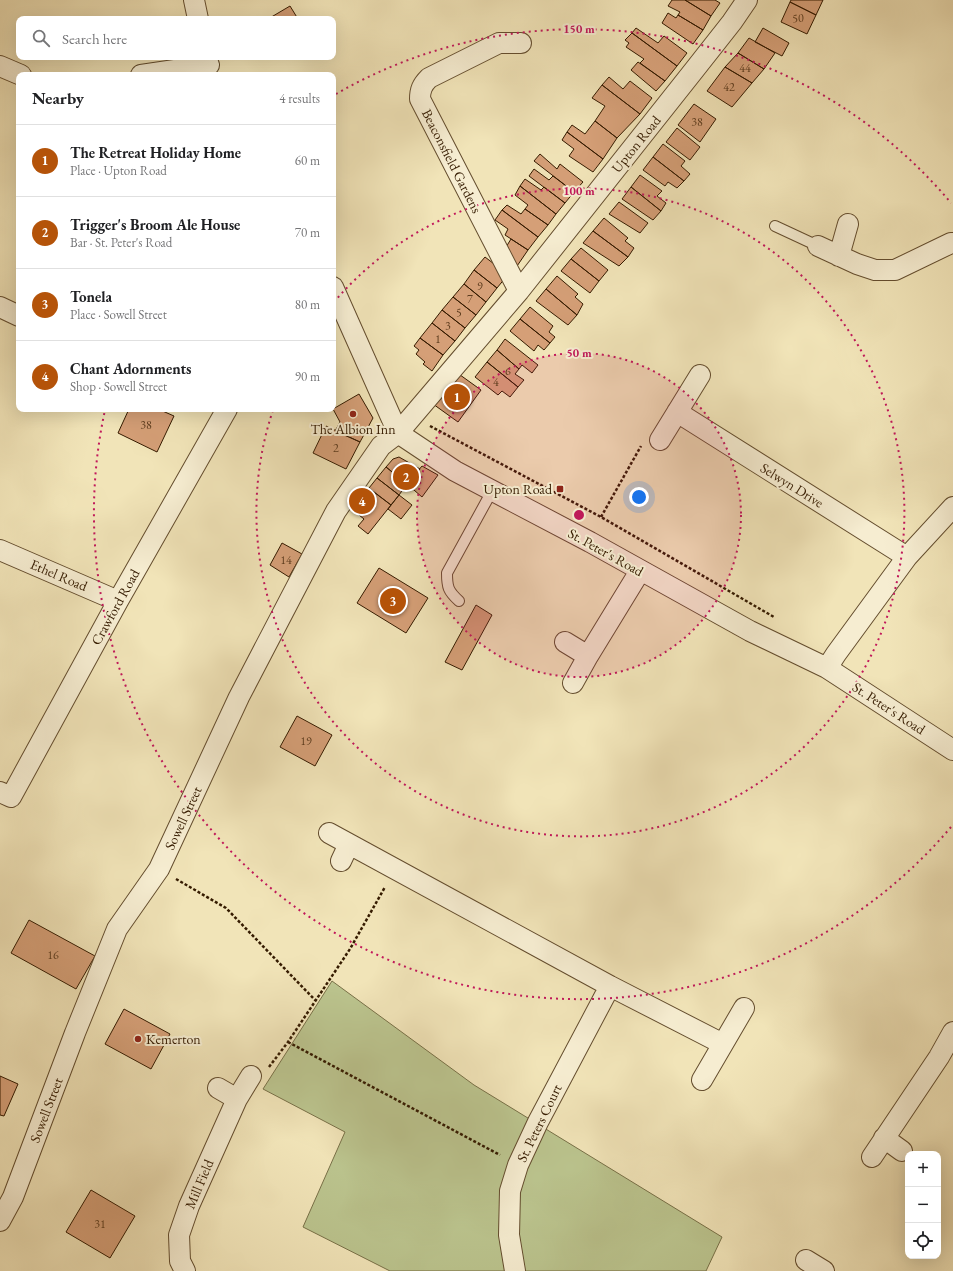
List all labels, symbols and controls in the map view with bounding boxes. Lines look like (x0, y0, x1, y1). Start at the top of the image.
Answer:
house number: 50 (792, 10, 804, 26)
search box (16, 16, 336, 60)
text: 150 m (563, 21, 595, 37)
icon: search (30, 27, 52, 49)
text: Search here (62, 29, 127, 48)
house number: 44 (739, 60, 751, 76)
house number: 42 (723, 79, 735, 95)
text: Nearby (32, 87, 84, 109)
text: 4 results (279, 90, 320, 107)
street label: Beaconsfield Gardens (418, 106, 486, 216)
street label: Upton Road (607, 111, 665, 176)
house number: 38 (691, 114, 703, 130)
text: The Retreat Holiday Home (70, 143, 241, 162)
text: 1 (42, 152, 48, 169)
text: 60 m (295, 152, 320, 169)
text: Place · Upton Road (70, 162, 167, 179)
text: 100 m (563, 183, 595, 199)
text: Trigger's Broom Ale House (70, 215, 240, 234)
text: 2 (42, 224, 48, 241)
text: 70 m (295, 224, 320, 241)
text: Bar · St. Peter's Road (70, 234, 172, 251)
house number: 9 (477, 278, 483, 294)
text: Tonela (70, 287, 112, 306)
house number: 7 (467, 291, 473, 307)
text: 3 (42, 296, 48, 313)
text: 80 m (295, 296, 320, 313)
house number: 5 (456, 304, 462, 320)
text: Place · Sowell Street (70, 306, 167, 323)
house number: 3 (445, 318, 451, 334)
house number: 1 (435, 331, 441, 347)
text: 50 m (566, 345, 592, 361)
text: Chant Adornments (70, 359, 192, 378)
house number: 6 (505, 363, 511, 379)
text: 4 (42, 368, 48, 385)
text: 90 m (295, 368, 320, 385)
house number: 4 (493, 374, 499, 390)
text: Shop · Sowell Street (70, 378, 167, 395)
pin: 1 (444, 382, 470, 412)
marker: The Albion Inn (348, 409, 358, 419)
house number: 38 (140, 417, 152, 433)
place label: The Albion Inn (310, 420, 396, 438)
house number: 2 (333, 440, 339, 456)
street label: Selwyn Drive (757, 459, 827, 512)
pin: 2 (393, 462, 419, 492)
place label: Upton Road (484, 480, 553, 498)
marker: Upton Road (555, 484, 565, 494)
pin: 4 (349, 486, 375, 516)
your location (629, 487, 649, 507)
centre of rings (572, 508, 586, 522)
street label: St. Peter's Road (565, 524, 648, 581)
house number: 14 (280, 552, 292, 568)
street label: Ethel Road (28, 555, 91, 595)
street label: Crawford Road (87, 565, 144, 648)
pin: 3 (380, 586, 406, 616)
street label: St. Peter's Road (849, 678, 930, 739)
house number: 19 (300, 733, 312, 749)
street label: Sowell Street (160, 783, 206, 853)
house number: 16 (47, 947, 59, 963)
place label: Kemerton (146, 1030, 201, 1048)
marker: Kemerton (133, 1034, 143, 1044)
street label: Sowell Street (25, 1074, 67, 1145)
street label: St. Peters Court (512, 1081, 566, 1165)
map controls (905, 1151, 941, 1259)
button: + (905, 1151, 941, 1187)
street label: Mill Field (181, 1156, 218, 1211)
button: − (905, 1187, 941, 1223)
house number: 31 (94, 1216, 106, 1232)
button: locate (905, 1223, 941, 1259)

